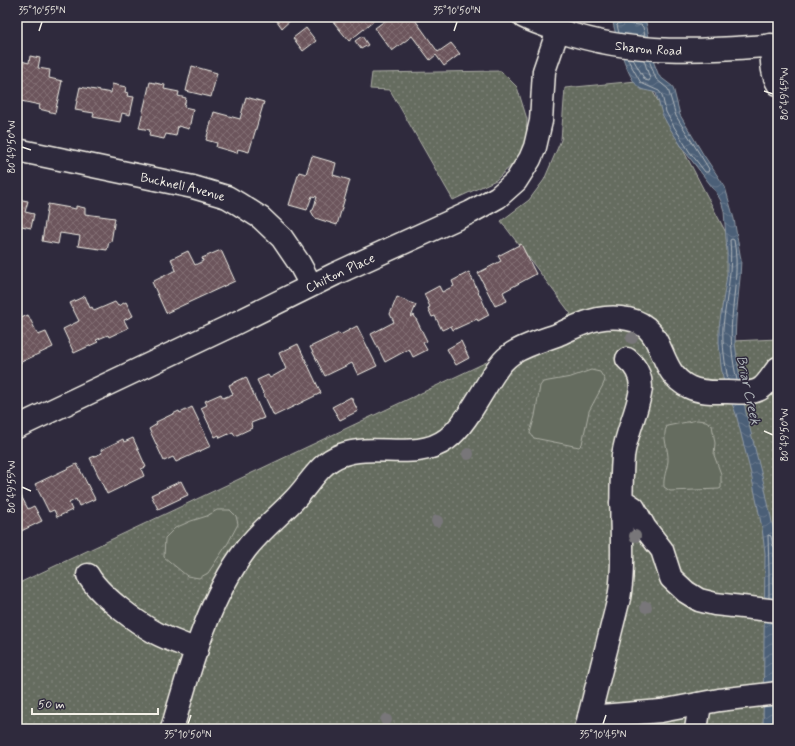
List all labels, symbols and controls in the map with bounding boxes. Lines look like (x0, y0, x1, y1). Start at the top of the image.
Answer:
text: 35°10'55"N (18, 4, 66, 18)
text: 35°10'50"N (433, 4, 481, 18)
street label: Sharon Road (613, 38, 682, 60)
text: 80°49'45"W (778, 68, 792, 120)
text: 80°49'50"W (5, 120, 19, 174)
street label: Bucknell Avenue (139, 169, 227, 206)
street label: Chilton Place (303, 250, 378, 297)
water label: Briar Creek (732, 354, 764, 426)
text: 80°49'50"W (778, 408, 792, 462)
text: 80°49'55"W (5, 461, 19, 513)
scale bar (32, 690, 158, 716)
text: 50 m (38, 697, 65, 713)
text: 35°10'50"N (164, 728, 212, 742)
text: 35°10'45"N (580, 728, 627, 742)

